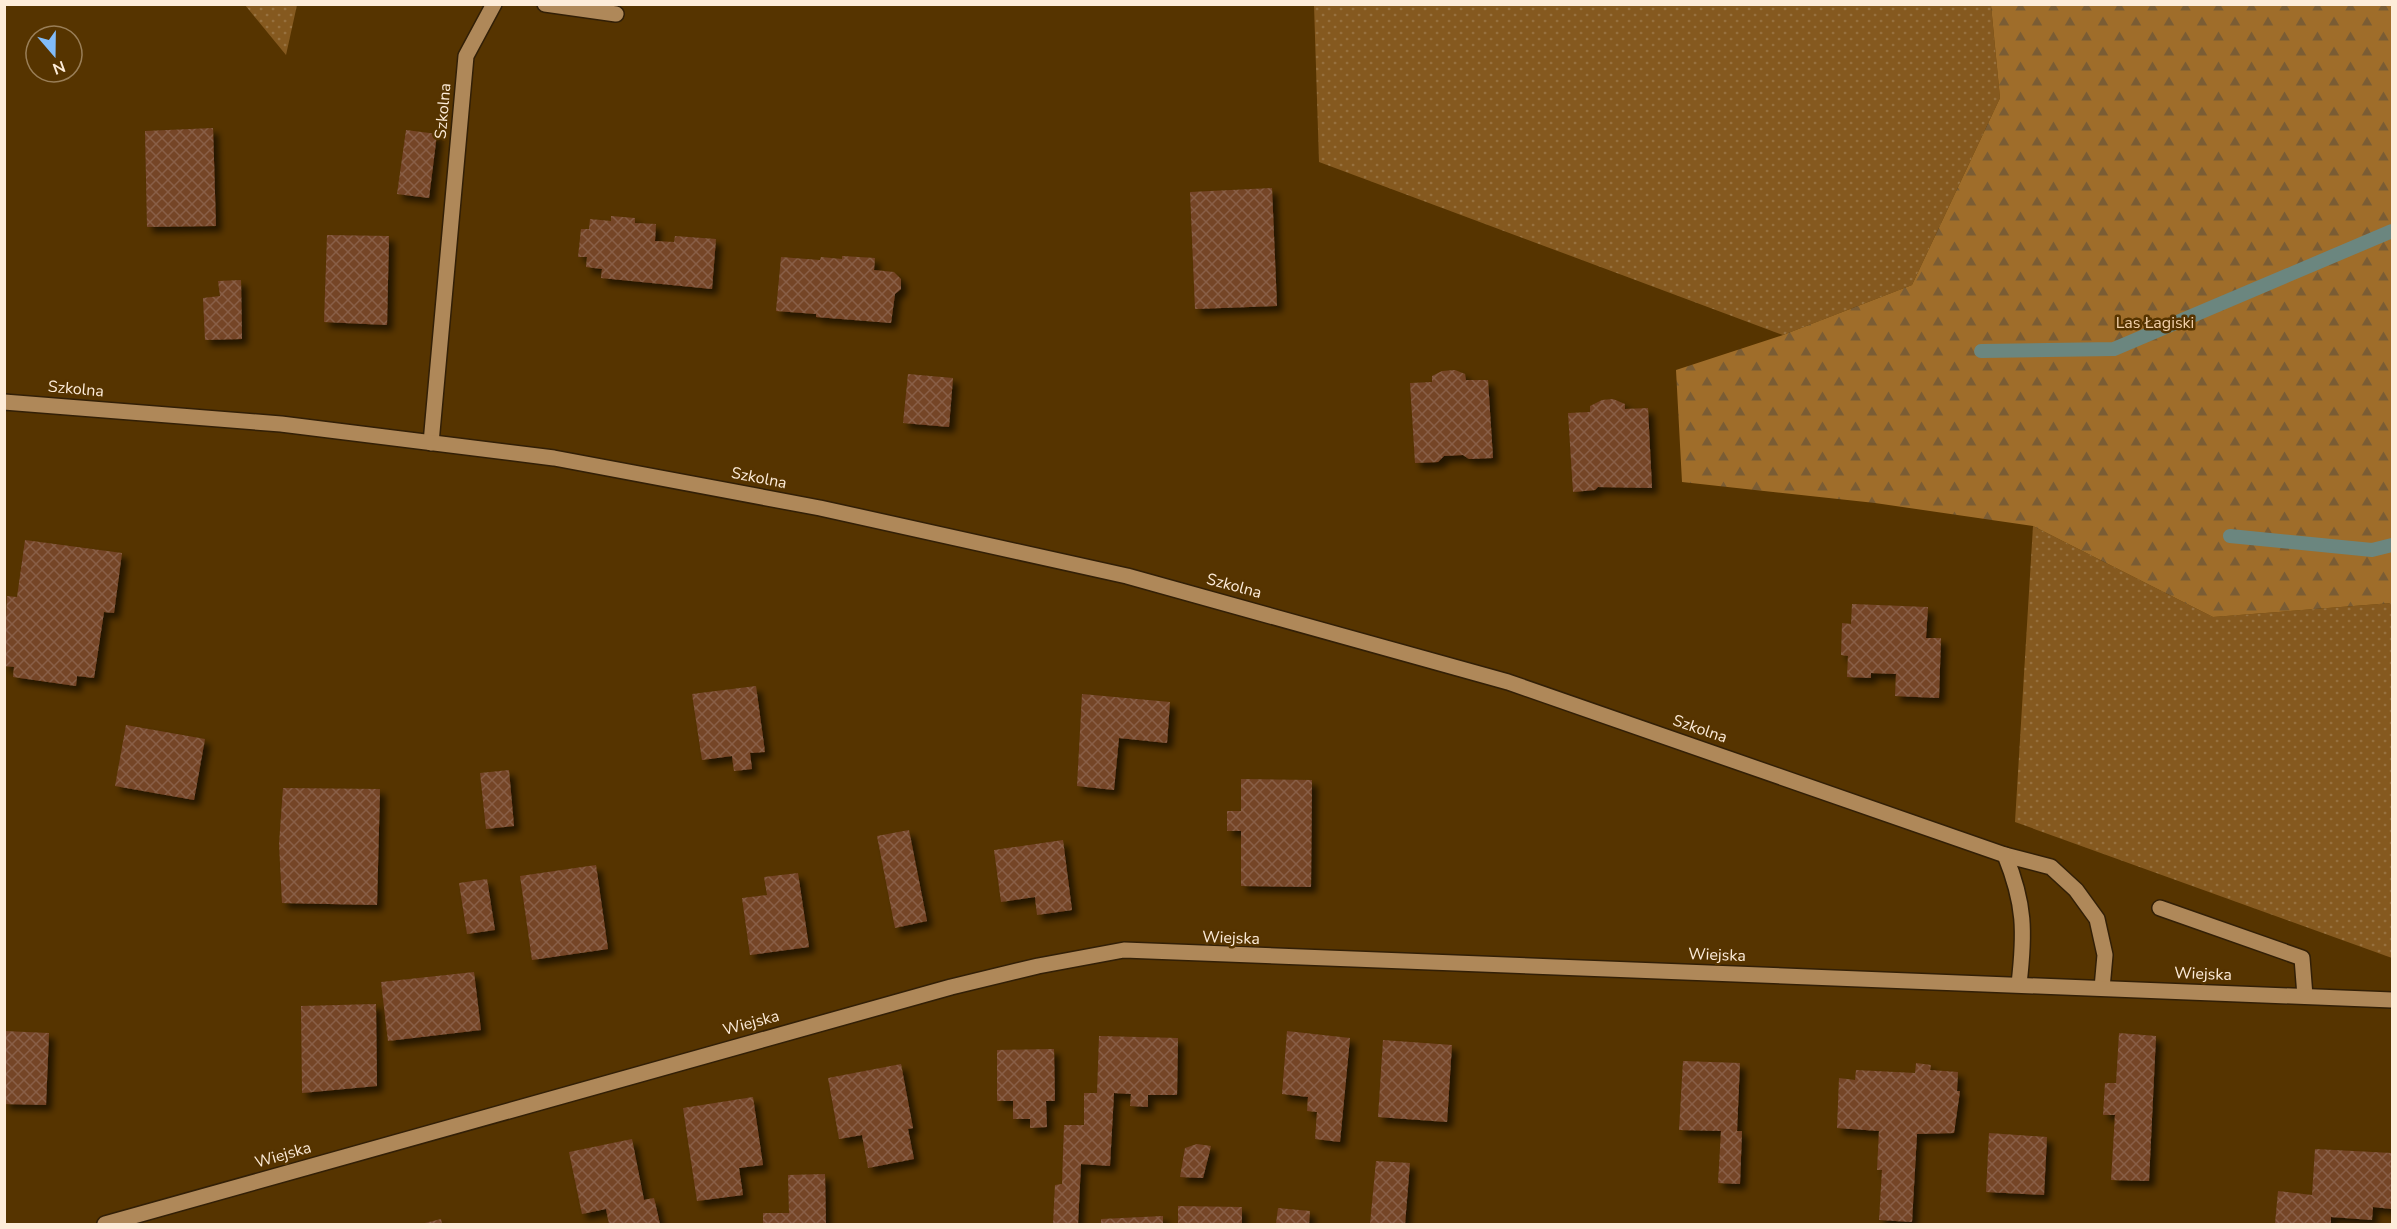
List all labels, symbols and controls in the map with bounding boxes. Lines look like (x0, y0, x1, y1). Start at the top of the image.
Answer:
north arrow (24, 24, 84, 84)
text: N (49, 55, 68, 80)
street label: Szkolna (430, 82, 456, 140)
park label: Las Łagiski (2116, 312, 2194, 334)
street label: Szkolna (47, 376, 105, 402)
street label: Szkolna (729, 462, 789, 494)
street label: Szkolna (1204, 568, 1264, 604)
street label: Szkolna (1670, 709, 1730, 749)
street label: Wiejska (1202, 926, 1260, 950)
street label: Wiejska (1688, 943, 1746, 967)
street label: Wiejska (2174, 962, 2232, 986)
street label: Wiejska (720, 1005, 782, 1041)
street label: Wiejska (252, 1136, 314, 1174)

